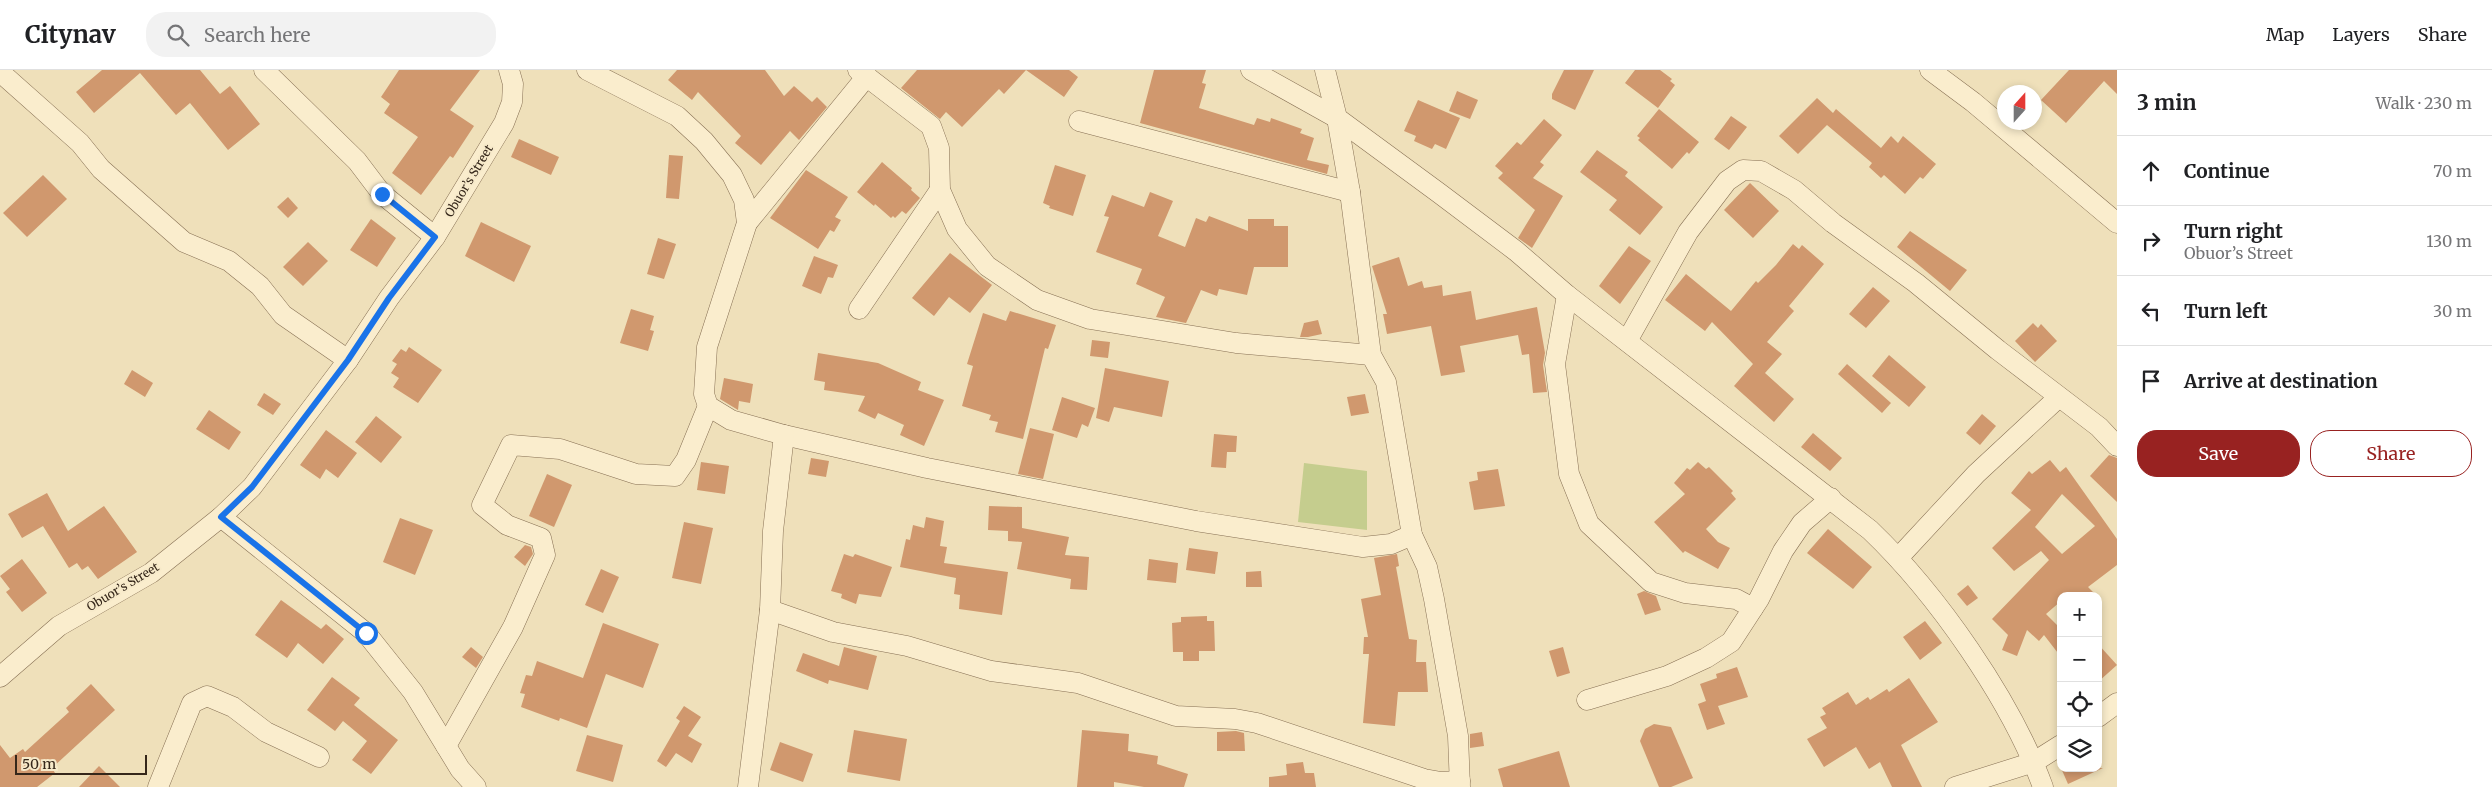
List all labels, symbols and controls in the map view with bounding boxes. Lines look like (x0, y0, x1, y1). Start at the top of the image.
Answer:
search box (146, 12, 496, 57)
text: Citynav (25, 19, 116, 50)
icon: search (164, 21, 192, 49)
text: Search here (204, 23, 310, 47)
text: Map (2266, 23, 2304, 46)
text: Layers (2332, 23, 2390, 46)
text: Share (2418, 23, 2467, 46)
north arrow (1997, 85, 2042, 130)
text: 3 min (2137, 89, 2196, 116)
text: Walk · 230 m (2376, 93, 2472, 113)
street label: Obuor’s Street (441, 142, 496, 220)
icon: ahead (2137, 157, 2165, 185)
text: Continue (2184, 159, 2270, 183)
text: 70 m (2433, 161, 2472, 181)
route end (371, 183, 394, 206)
text: Turn right (2184, 219, 2283, 243)
icon: right (2137, 227, 2165, 255)
text: 130 m (2426, 231, 2472, 251)
text: Obuor’s Street (2184, 243, 2293, 263)
icon: left (2137, 297, 2165, 325)
text: Turn left (2184, 299, 2268, 323)
text: 30 m (2433, 301, 2472, 321)
icon: arrive (2137, 367, 2165, 395)
text: Arrive at destination (2184, 369, 2378, 393)
button: Save (2137, 430, 2300, 477)
button: Share (2310, 430, 2472, 477)
street label: Obuor’s Street (84, 559, 162, 614)
map controls (2057, 592, 2102, 772)
button: + (2057, 592, 2102, 637)
route start (355, 622, 378, 645)
button: − (2057, 637, 2102, 682)
button: locate (2057, 682, 2102, 727)
button: layers (2057, 727, 2102, 772)
scale bar (15, 752, 148, 775)
text: 50 m (22, 755, 56, 773)

